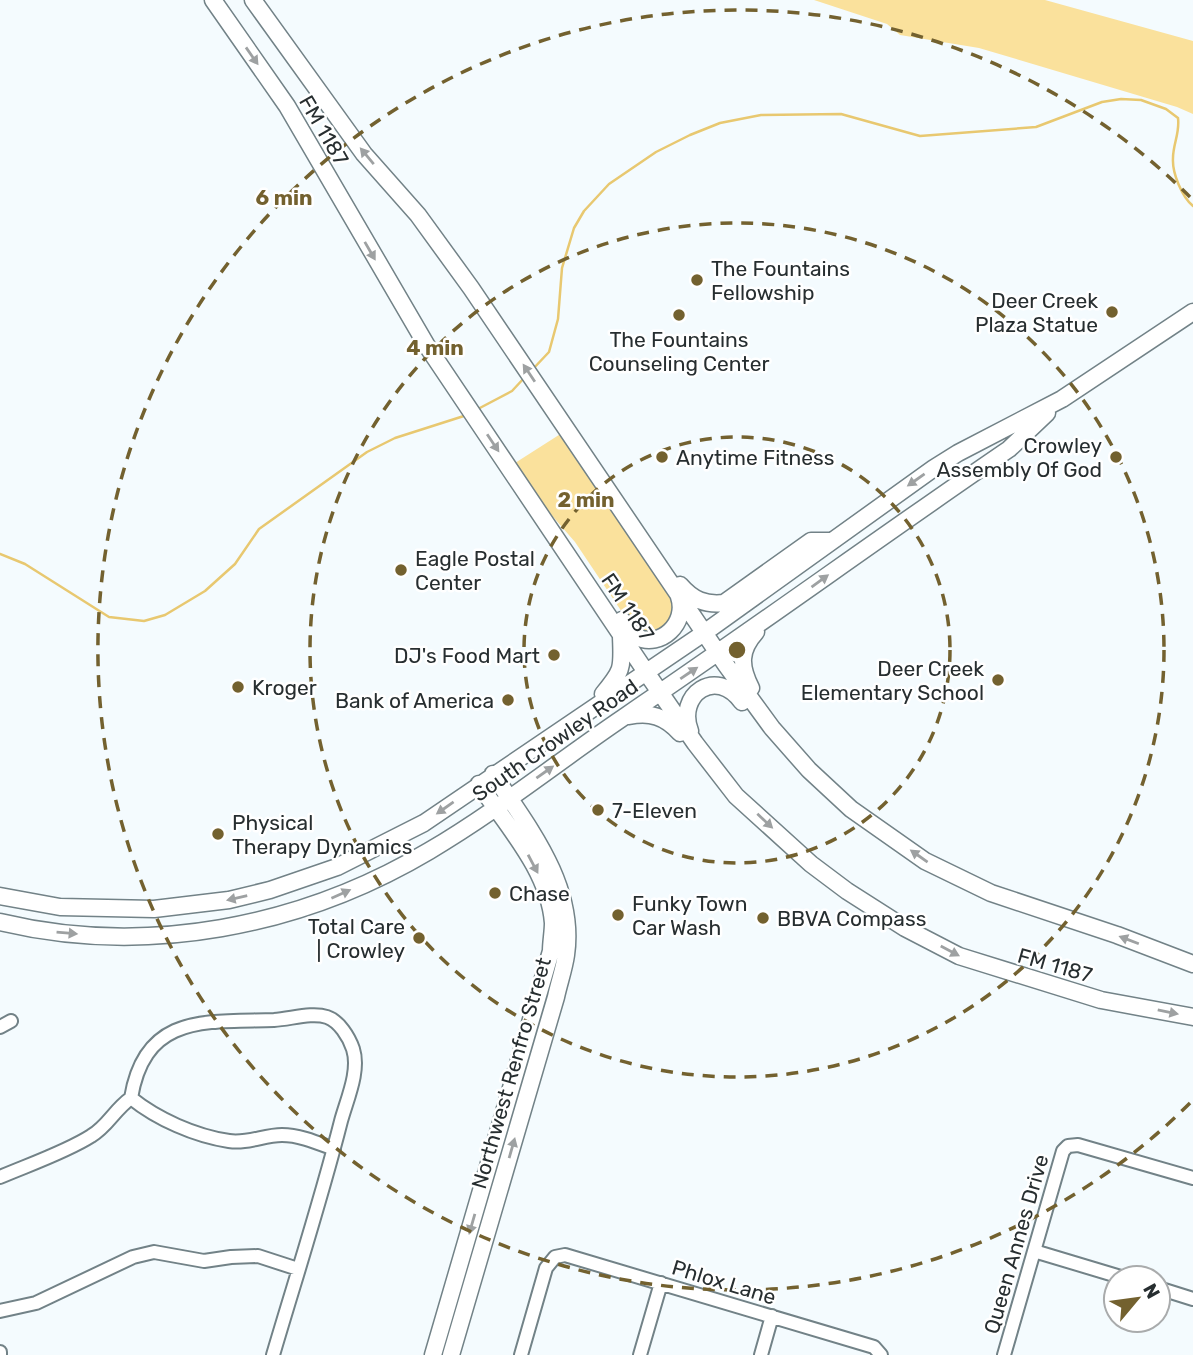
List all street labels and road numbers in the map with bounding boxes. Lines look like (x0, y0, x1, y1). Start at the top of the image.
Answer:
street label: FM 1187 (294, 91, 354, 169)
street label: FM 1187 (596, 568, 660, 646)
street label: South Crowley Road (467, 673, 643, 807)
street label: FM 1187 (1015, 942, 1095, 988)
street label: Northwest Renfro Street (466, 954, 556, 1192)
street label: Queen Annes Drive (978, 1151, 1054, 1337)
street label: Phlox Lane (669, 1254, 779, 1310)

